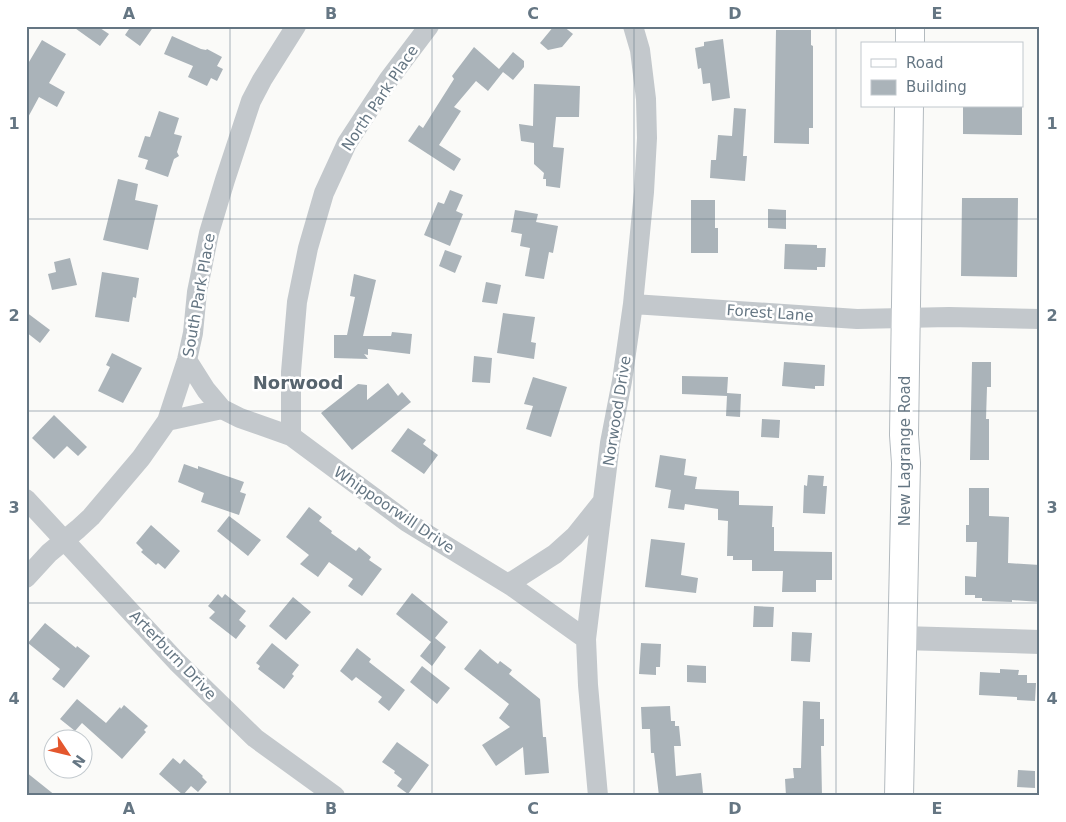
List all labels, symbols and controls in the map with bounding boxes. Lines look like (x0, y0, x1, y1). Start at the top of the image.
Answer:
text: A (123, 4, 136, 23)
text: B (325, 4, 337, 23)
text: C (527, 4, 539, 23)
text: D (728, 4, 742, 23)
text: E (932, 4, 942, 23)
street label: North Park Place (338, 42, 422, 154)
legend (861, 42, 1024, 108)
text: Road (906, 54, 944, 72)
text: Building (906, 78, 967, 96)
text: 1 (8, 114, 20, 133)
text: 1 (1046, 114, 1058, 133)
street label: South Park Place (179, 232, 219, 358)
street label: Forest Lane (726, 301, 814, 325)
text: 2 (8, 306, 20, 325)
text: 2 (1046, 306, 1058, 325)
street label: Norwood Drive (599, 355, 635, 467)
district label: Norwood (253, 372, 343, 393)
street label: New Lagrange Road (896, 376, 914, 526)
street label: Whippoorwill Drive (330, 463, 458, 557)
text: 3 (8, 498, 20, 517)
text: 3 (1046, 498, 1058, 517)
street label: Arterburn Drive (126, 607, 220, 703)
text: 4 (8, 689, 20, 708)
text: 4 (1046, 689, 1058, 708)
north arrow (42, 730, 92, 780)
text: N (69, 752, 89, 771)
text: A (123, 799, 136, 818)
text: B (325, 799, 337, 818)
text: C (527, 799, 539, 818)
text: D (728, 799, 742, 818)
text: E (932, 799, 942, 818)

